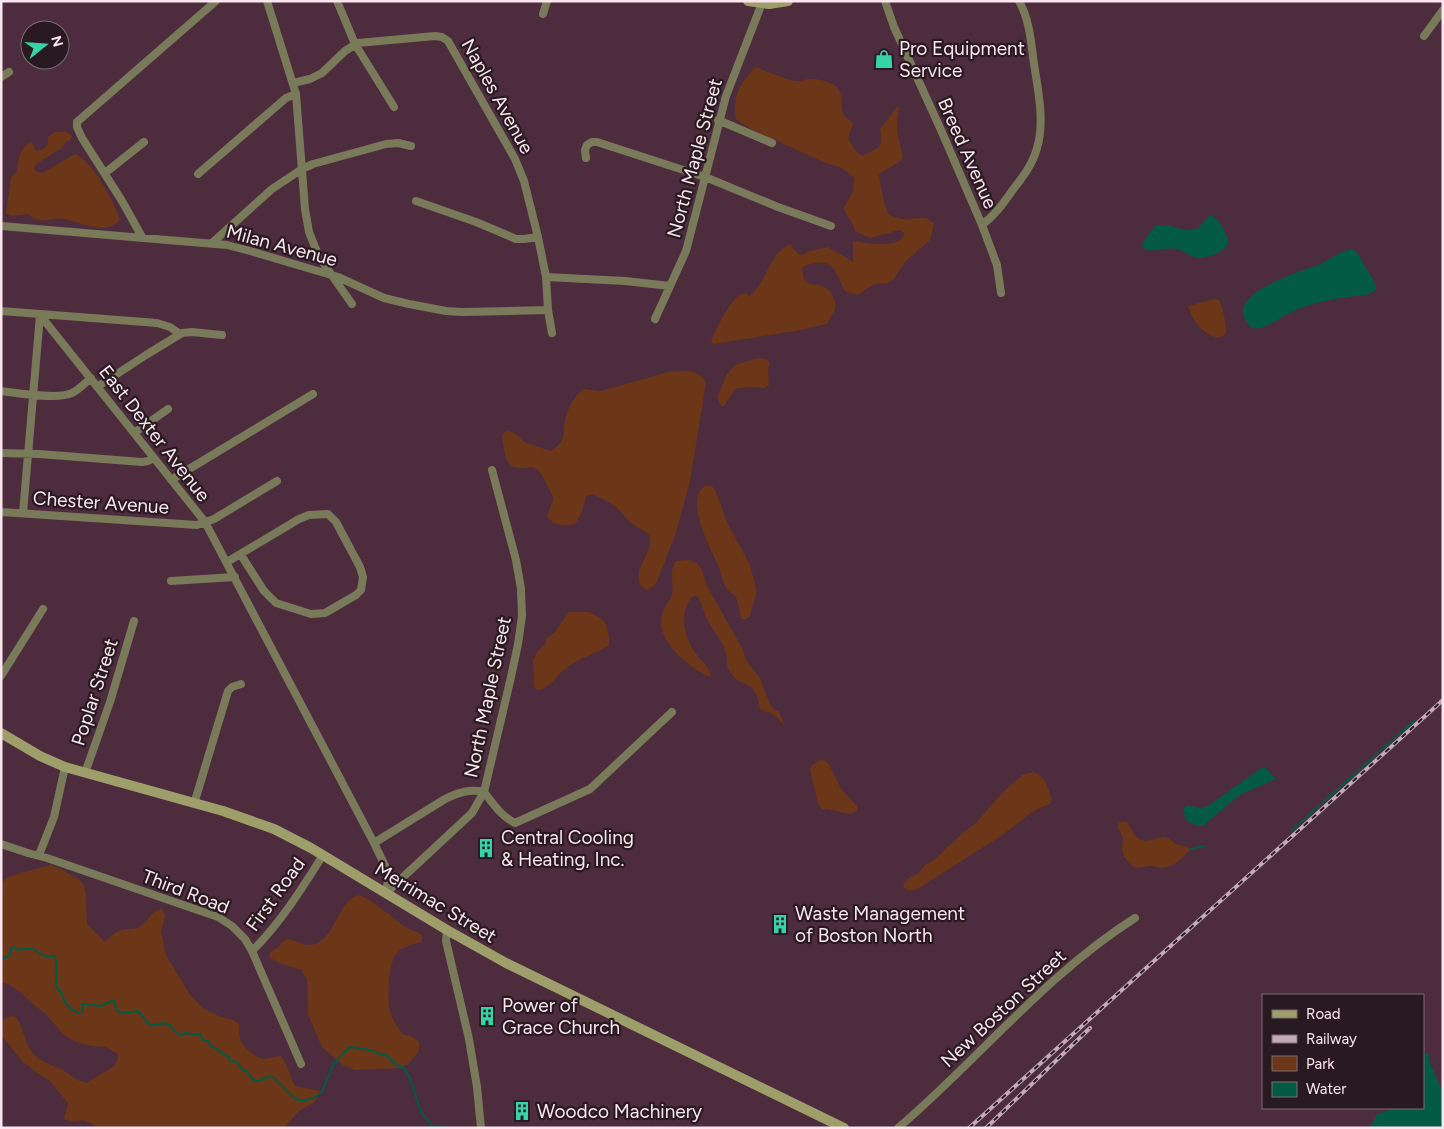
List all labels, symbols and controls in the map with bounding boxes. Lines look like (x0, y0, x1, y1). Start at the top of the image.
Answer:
north arrow (20, 20, 70, 70)
text: N (47, 34, 67, 49)
street label: Naples Avenue (456, 35, 539, 158)
place label: Pro Equipment Service (899, 37, 1025, 82)
shop icon: Pro Equipment Service (873, 48, 895, 70)
street label: North Maple Street (662, 76, 727, 240)
street label: Breed Avenue (933, 94, 1002, 212)
street label: Milan Avenue (224, 220, 340, 271)
street label: East Dexter Avenue (94, 360, 215, 506)
street label: Chester Avenue (32, 486, 170, 519)
street label: North Maple Street (459, 614, 516, 780)
street label: Poplar Street (66, 636, 123, 749)
place label: Central Cooling & Heating, Inc. (501, 826, 634, 871)
building icon: Central Cooling & Heating, Inc. (475, 837, 497, 859)
street label: First Road (241, 853, 310, 936)
street label: Merrimac Street (371, 857, 501, 948)
street label: Third Road (139, 864, 233, 919)
place label: Waste Management of Boston North (795, 902, 965, 947)
building icon: Waste Management of Boston North (769, 913, 791, 935)
street label: New Boston Street (936, 945, 1071, 1072)
place label: Power of Grace Church (502, 994, 620, 1039)
legend (1262, 994, 1424, 1109)
building icon: Power of Grace Church (476, 1005, 498, 1027)
text: Road (1306, 1005, 1341, 1023)
text: Railway (1306, 1030, 1357, 1048)
text: Park (1306, 1055, 1335, 1073)
text: Water (1306, 1080, 1346, 1098)
building icon: Woodco Machinery (511, 1100, 533, 1122)
place label: Woodco Machinery (537, 1100, 702, 1123)

